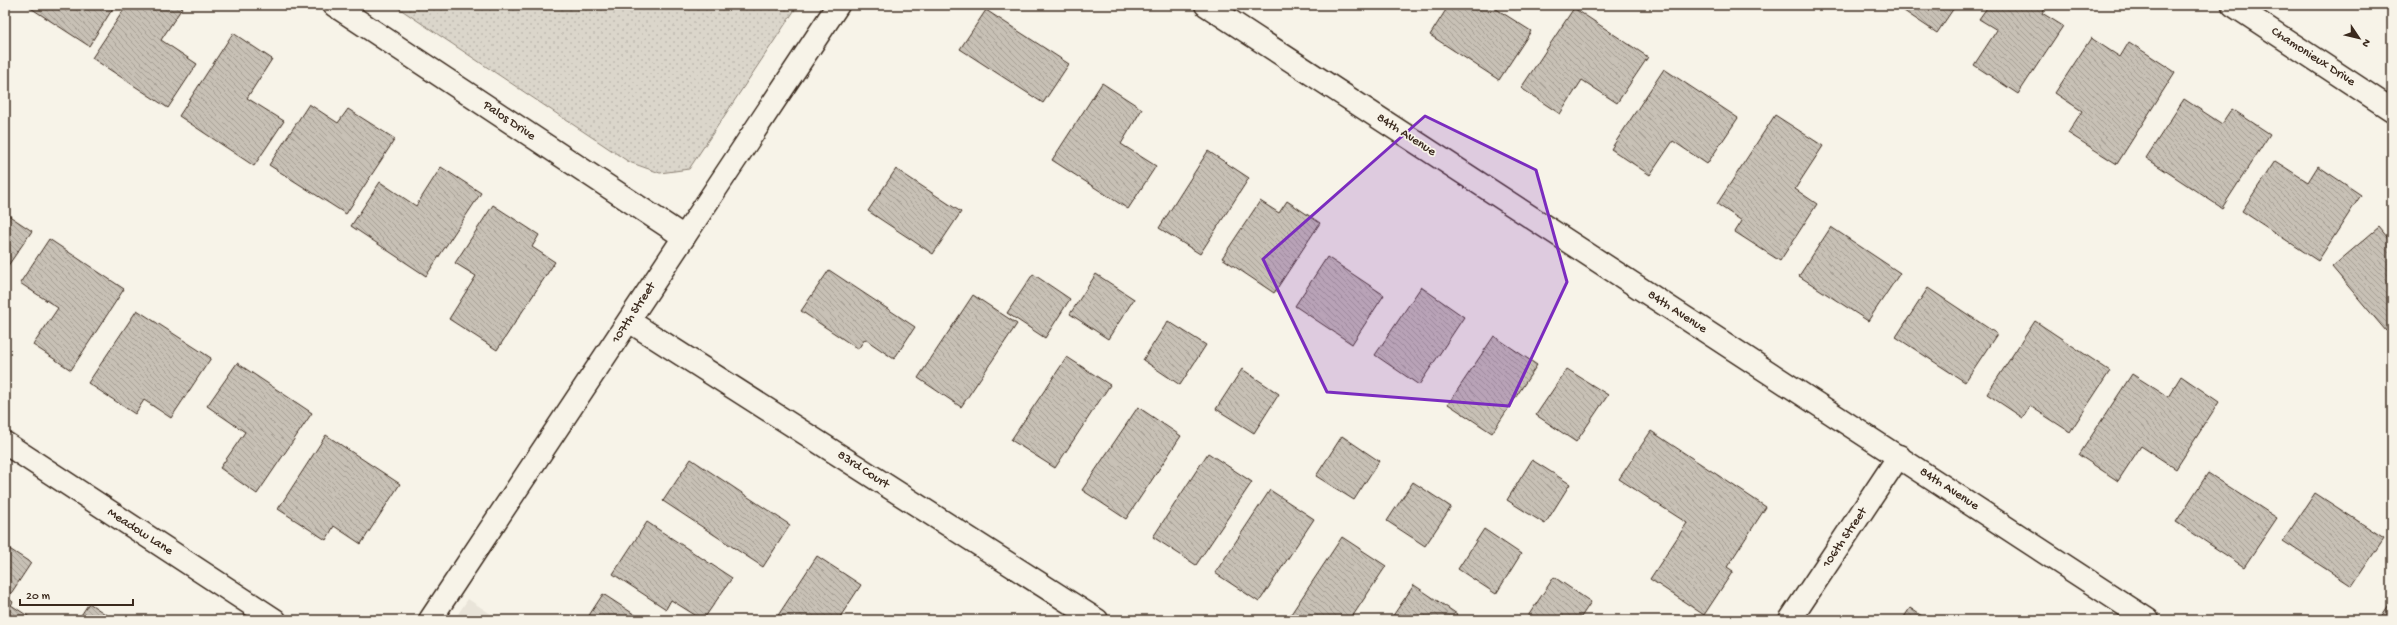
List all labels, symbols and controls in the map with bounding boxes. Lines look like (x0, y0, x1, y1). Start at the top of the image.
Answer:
north arrow (2339, 18, 2379, 58)
street label: Chamonieux Drive (2268, 24, 2358, 90)
text: N (2359, 36, 2373, 49)
street label: Palos Drive (479, 97, 538, 144)
street label: 84th Avenue (1374, 110, 1439, 160)
street label: 107th Street (608, 278, 660, 347)
street label: 84th Avenue (1645, 287, 1710, 337)
street label: 83rd Court (834, 448, 893, 493)
street label: 84th Avenue (1917, 464, 1982, 514)
street label: 106th Street (1819, 504, 1872, 572)
street label: Meadow Lane (104, 505, 176, 559)
scale bar (20, 581, 133, 607)
text: 20 m (26, 590, 51, 604)

